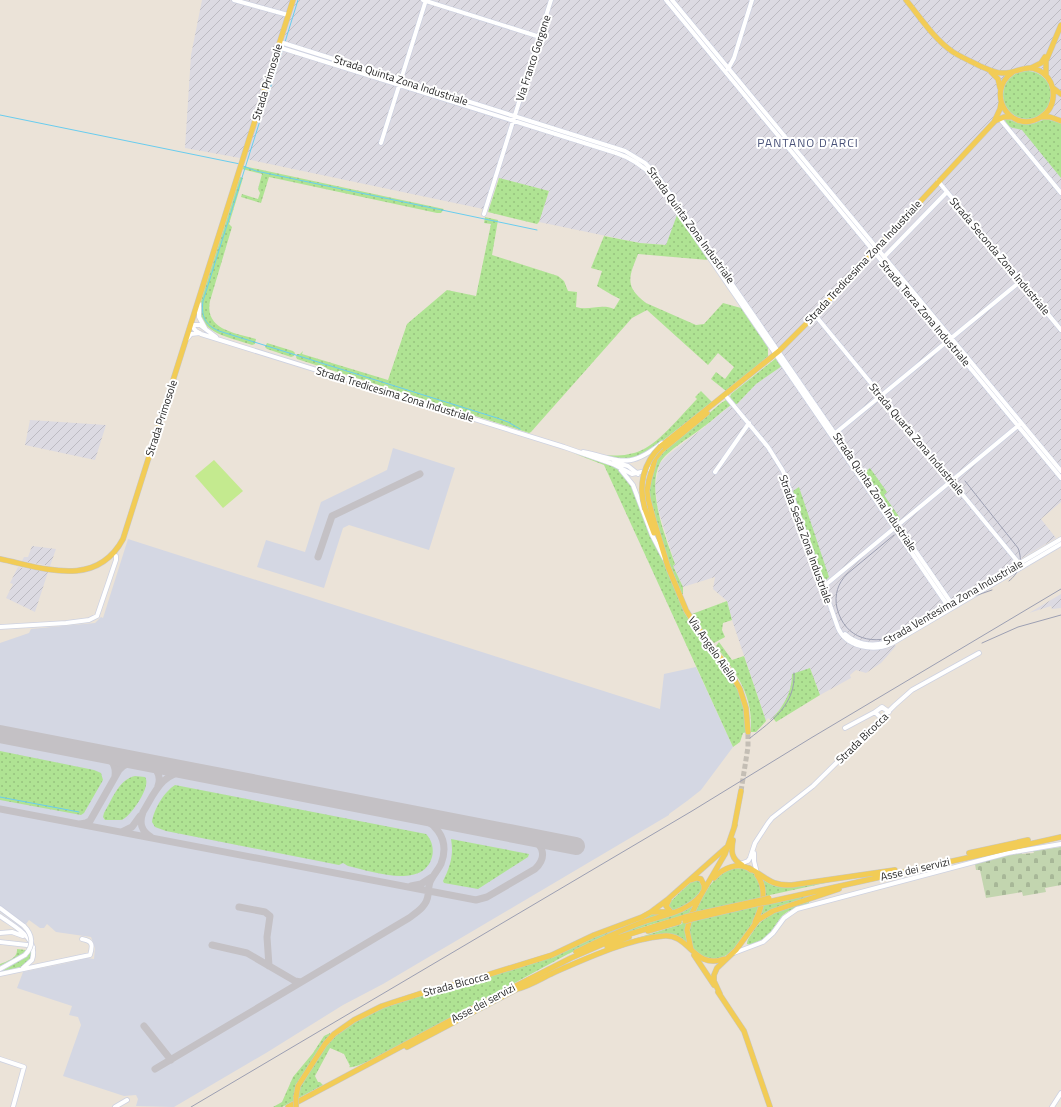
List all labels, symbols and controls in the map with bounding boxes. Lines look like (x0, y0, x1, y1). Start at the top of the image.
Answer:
street label: Via Franco Gorgone (512, 12, 555, 103)
street label: Strada Primosole (248, 41, 286, 122)
street label: Strada Quinta Zona Industriale (332, 51, 471, 109)
district label: PANTANO D'ARCI (757, 133, 859, 152)
street label: Strada Quinta Zona Industriale (643, 163, 739, 287)
street label: Strada Seconda Zona Industriale (946, 194, 1054, 319)
street label: Strada Tredicesima Zona Industriale (801, 196, 925, 328)
street label: Strada Terza Zona Industriale (876, 256, 975, 370)
street label: Strada Tredicesima Zona Industriale (314, 362, 476, 426)
street label: Strada Primosole (141, 377, 181, 458)
street label: Strada Quarta Zona Industriale (865, 380, 969, 499)
street label: Strada Quinta Zona Industriale (829, 429, 921, 555)
street label: Strada Sesta Zona Industriale (775, 472, 837, 606)
street label: Strada Ventesima Zona Industriale (880, 555, 1026, 649)
street label: Via Angelo Aiello (684, 613, 742, 685)
street label: Strada Bicocca (832, 708, 892, 767)
street label: Asse dei servizi (879, 853, 951, 885)
street label: Strada Bicocca (421, 967, 491, 1000)
street label: Asse dei servizi (448, 979, 518, 1027)

